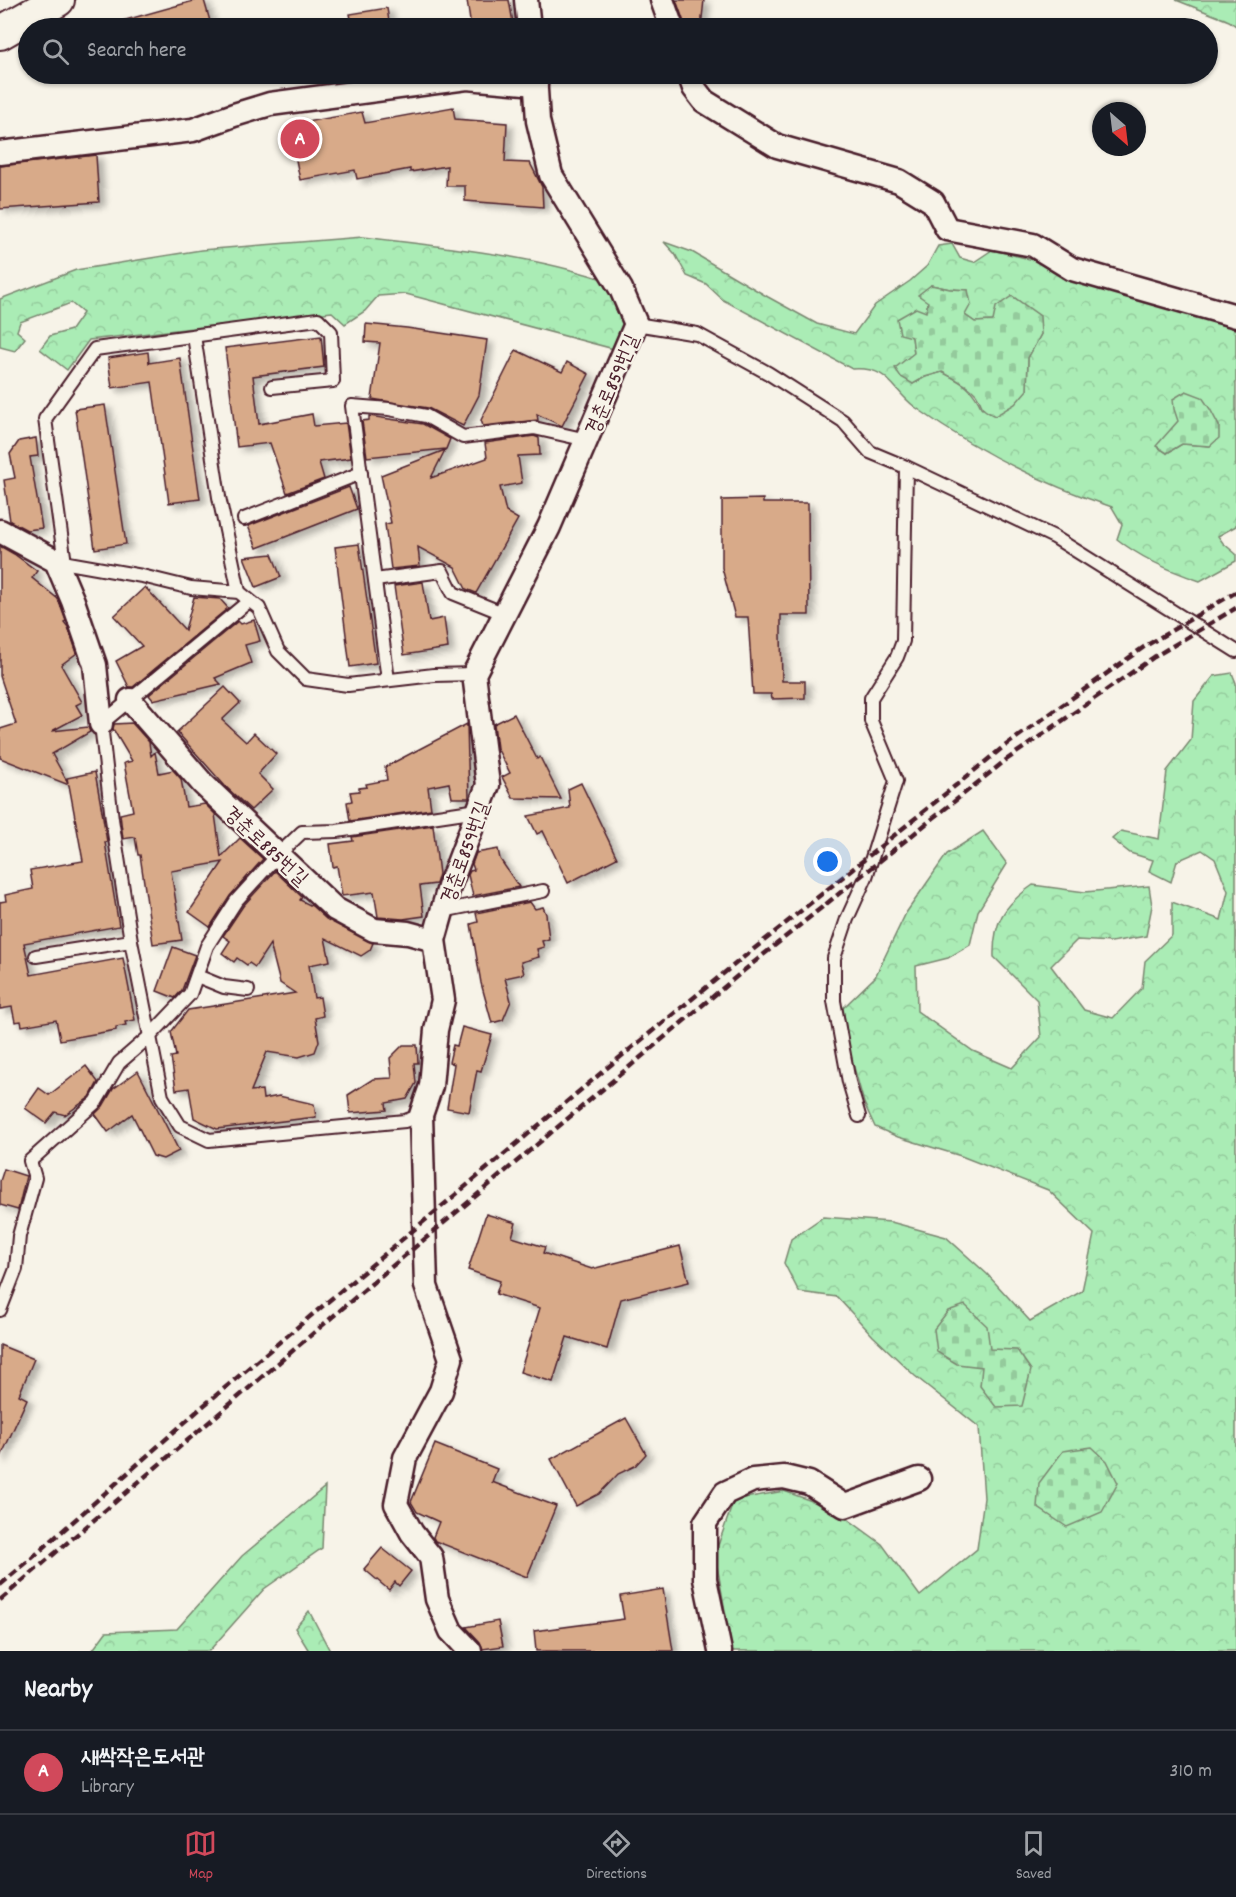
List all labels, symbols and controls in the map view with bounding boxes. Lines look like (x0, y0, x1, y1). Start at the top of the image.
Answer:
search box (18, 18, 1218, 84)
icon: search (39, 35, 72, 68)
text: Search here (87, 36, 186, 67)
north arrow (1092, 102, 1146, 156)
pin: A (280, 116, 320, 162)
street label: 경춘로859번길 (580, 330, 648, 440)
street label: 경춘로859번길 (435, 798, 498, 908)
street label: 경춘로885번길 (217, 801, 313, 894)
your location (813, 847, 842, 876)
text: Nearby (24, 1672, 92, 1709)
text: 새싹작은도서관 (81, 1743, 205, 1774)
text: A (38, 1758, 49, 1786)
text: 310 m (1170, 1758, 1212, 1786)
text: Library (81, 1774, 134, 1802)
tab: Map (184, 1827, 217, 1886)
tab: Directions (586, 1827, 647, 1886)
tab: Saved (1016, 1827, 1052, 1886)

